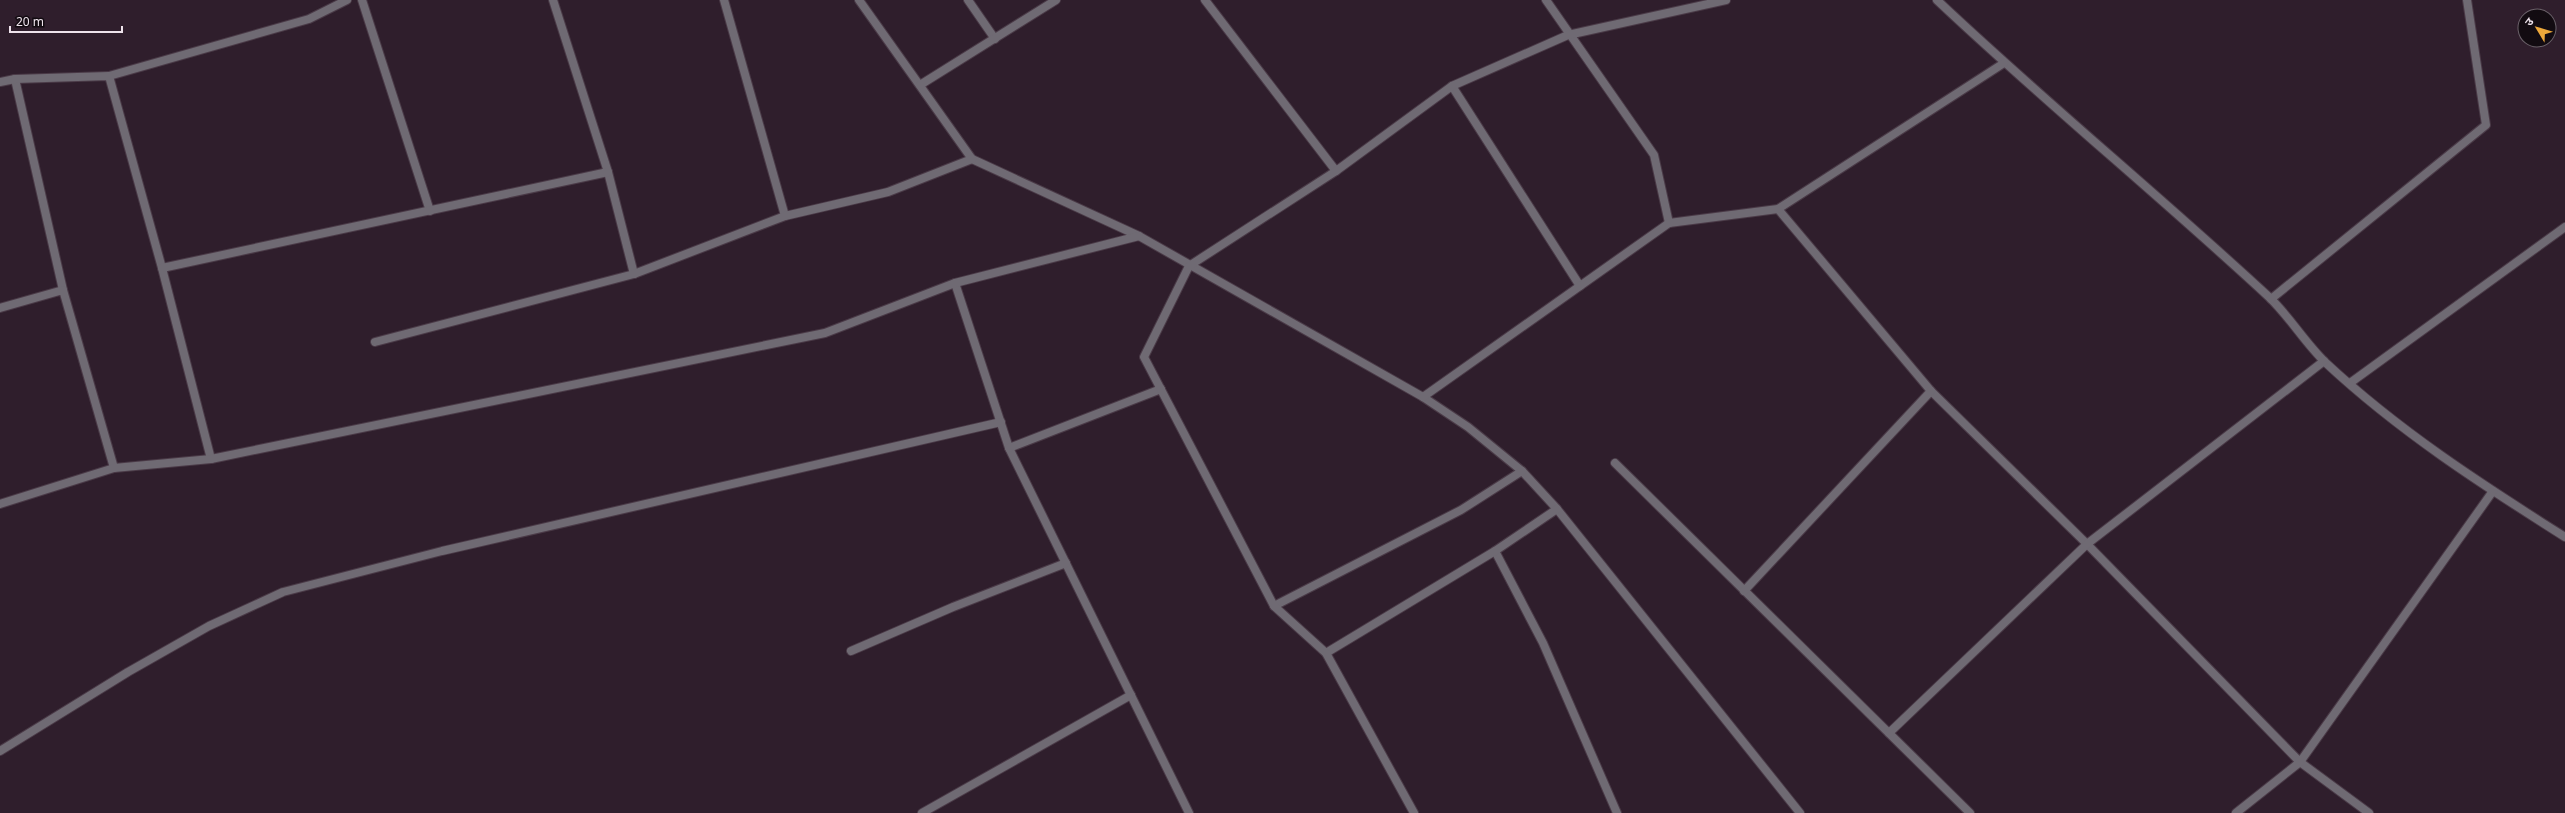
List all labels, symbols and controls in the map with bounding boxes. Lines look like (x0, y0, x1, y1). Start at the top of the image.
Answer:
scale bar (10, 8, 122, 34)
north arrow (2517, 8, 2557, 48)
text: 20 m (16, 13, 44, 30)
text: उ (2521, 14, 2537, 29)

